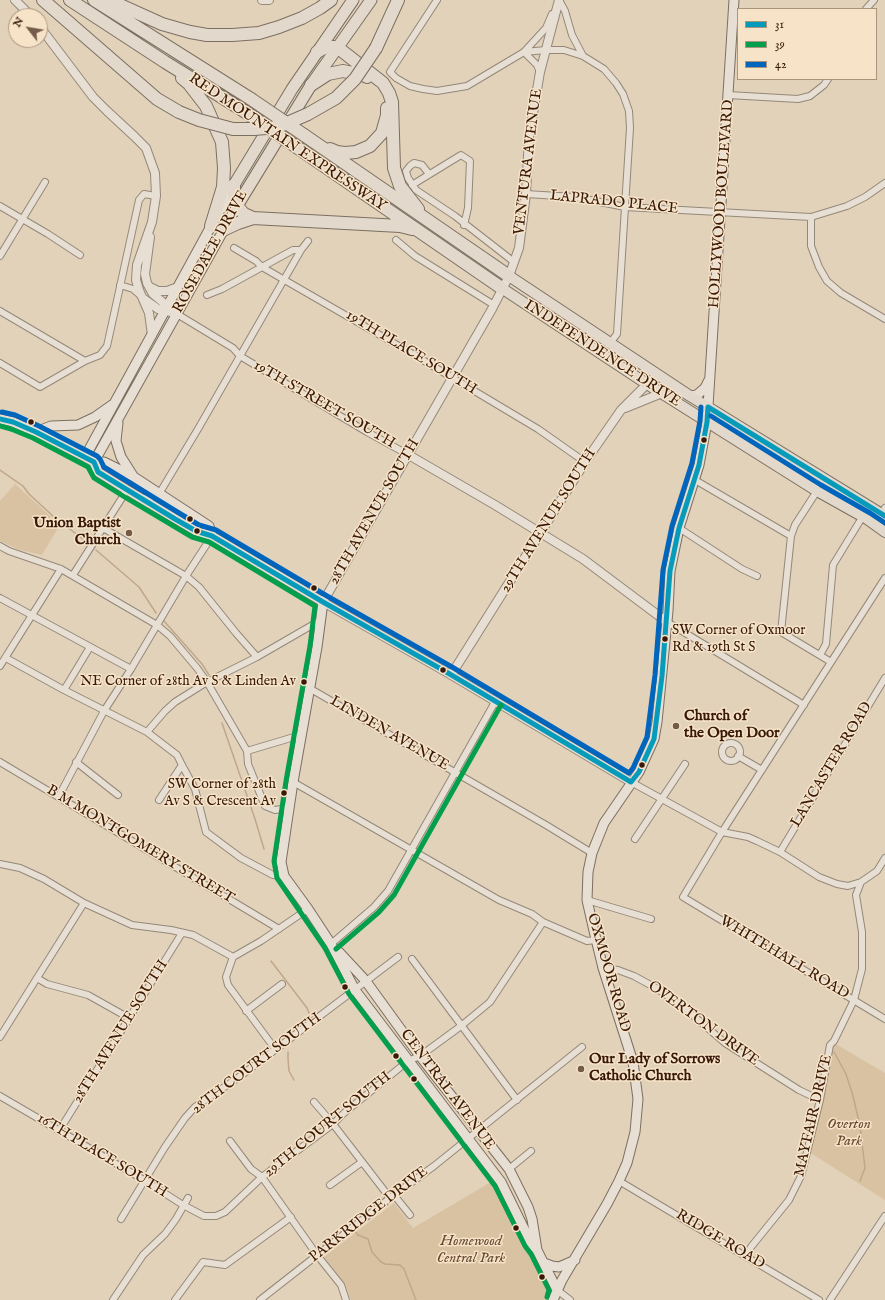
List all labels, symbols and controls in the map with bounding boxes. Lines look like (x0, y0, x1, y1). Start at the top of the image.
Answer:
north arrow (8, 8, 48, 48)
legend (737, 8, 877, 80)
text: N (10, 15, 27, 30)
text: 31 (775, 17, 784, 32)
text: 39 (775, 37, 785, 52)
text: 42 (775, 57, 787, 72)
street label: RED MOUNTAIN EXPRESSWAY (185, 70, 389, 216)
street label: VENTURA AVENUE (511, 88, 547, 236)
street label: HOLLYWOOD BOULEVARD (706, 99, 738, 309)
street label: ROSEDALE DRIVE (170, 187, 252, 317)
street label: LAPRADO PLACE (549, 187, 679, 219)
street label: INDEPENDENCE DRIVE (520, 297, 684, 411)
street label: 19TH PLACE SOUTH (342, 307, 480, 399)
street label: 19TH STREET SOUTH (250, 357, 398, 453)
unlabelled marker (26, 417, 36, 427)
unlabelled marker (699, 435, 709, 445)
street label: 28TH AVENUE SOUTH (326, 436, 424, 588)
street label: 29TH AVENUE SOUTH (497, 446, 601, 596)
unlabelled marker (185, 514, 195, 524)
place label: Union Baptist Church (33, 515, 121, 550)
unlabelled marker (192, 526, 202, 536)
marker: Union Baptist Church (124, 528, 134, 538)
unlabelled marker (309, 583, 319, 593)
place label: SW Corner of Oxmoor Rd & 19th St S (672, 623, 805, 656)
marker: SW Corner of Oxmoor Rd & 19th St S (660, 634, 670, 644)
unlabelled marker (438, 665, 448, 675)
place label: NE Corner of 28th Av S & Linden Av (80, 674, 296, 690)
marker: NE Corner of 28th Av S & Linden Av (299, 677, 309, 687)
street label: LINDEN AVENUE (326, 693, 452, 775)
street label: LANCASTER ROAD (787, 699, 877, 831)
place label: Church of the Open Door (684, 708, 780, 743)
marker: Church of the Open Door (671, 721, 681, 731)
unlabelled marker (637, 760, 647, 770)
place label: SW Corner of 28th Av S & Crescent Av (164, 777, 276, 810)
street label: B M MONTGOMERY STREET (43, 782, 237, 908)
marker: SW Corner of 28th Av S & Crescent Av (279, 788, 289, 798)
street label: OXMOOR ROAD (582, 911, 634, 1035)
street label: WHITEHALL ROAD (716, 912, 852, 1004)
street label: 28TH AVENUE SOUTH (69, 957, 173, 1107)
street label: OVERTON DRIVE (644, 978, 762, 1070)
unlabelled marker (340, 982, 350, 992)
street label: 28TH COURT SOUTH (189, 1009, 325, 1119)
street label: CENTRAL AVENUE (396, 1026, 498, 1154)
unlabelled marker (391, 1051, 401, 1061)
place label: Our Lady of Sorrows Catholic Church (589, 1051, 720, 1086)
street label: MAYFAIR DRIVE (791, 1053, 837, 1179)
marker: Our Lady of Sorrows Catholic Church (576, 1064, 586, 1074)
street label: 29TH COURT SOUTH (261, 1068, 395, 1182)
unlabelled marker (409, 1074, 419, 1084)
street label: 16TH PLACE SOUTH (33, 1110, 171, 1202)
park label: Overton Park (827, 1116, 871, 1151)
street label: PARKRIDGE DRIVE (306, 1163, 432, 1267)
street label: RIDGE ROAD (672, 1206, 768, 1274)
unlabelled marker (511, 1223, 521, 1233)
park label: Homewood Central Park (437, 1233, 505, 1268)
unlabelled marker (537, 1272, 547, 1282)

